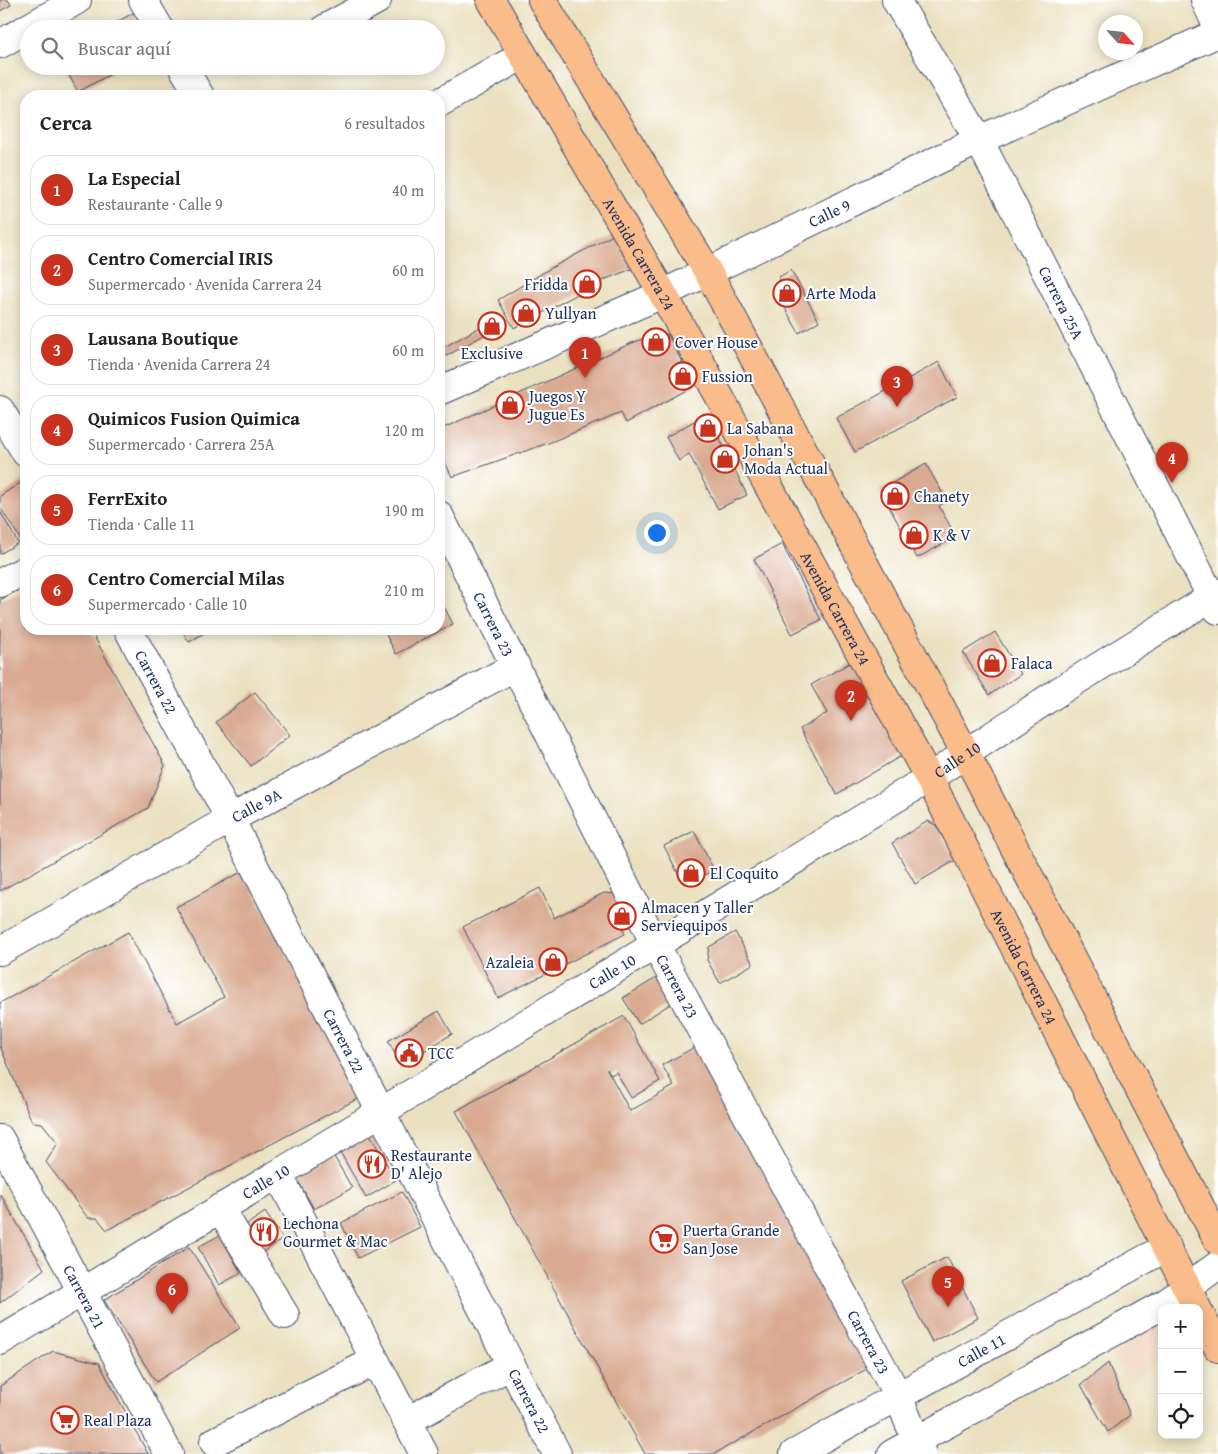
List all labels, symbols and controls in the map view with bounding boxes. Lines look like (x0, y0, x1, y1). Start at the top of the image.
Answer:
north arrow (1098, 15, 1143, 60)
search box (20, 20, 445, 75)
icon: search (38, 34, 66, 62)
text: Buscar aquí (78, 34, 171, 62)
text: Cerca (40, 107, 92, 138)
text: 6 resultados (344, 111, 425, 135)
text: La Especial (88, 164, 181, 192)
text: 1 (53, 178, 61, 202)
text: 40 m (392, 178, 424, 202)
text: Restaurante · Calle 9 (88, 192, 223, 216)
street label: Calle 9 (804, 192, 854, 233)
street label: Avenida Carrera 24 (597, 193, 682, 315)
text: Centro Comercial IRIS (88, 244, 273, 272)
text: 2 (53, 258, 61, 282)
text: 60 m (392, 258, 424, 282)
street label: Carrera 25A (1033, 262, 1090, 344)
shop icon: Fridda (572, 269, 602, 299)
text: Supermercado · Avenida Carrera 24 (88, 272, 322, 296)
place label: Fridda (524, 272, 568, 296)
shop icon: Arte Moda (772, 278, 802, 308)
place label: Arte Moda (806, 281, 877, 305)
shop icon: Yullyan (511, 298, 541, 328)
place label: Yullyan (545, 301, 597, 325)
shop icon: Exclusive (477, 311, 507, 341)
text: Lausana Boutique (88, 324, 238, 352)
shop icon: Cover House (641, 327, 671, 357)
place label: Cover House (675, 330, 758, 354)
pin: 1 (569, 337, 601, 378)
text: 3 (53, 338, 61, 362)
text: 60 m (392, 338, 424, 362)
place label: Exclusive (461, 341, 523, 365)
text: Tienda · Avenida Carrera 24 (88, 352, 271, 376)
shop icon: Fussion (668, 361, 698, 391)
place label: Fussion (702, 364, 753, 388)
pin: 3 (881, 366, 913, 407)
place label: Juegos Y Jugue Es (527, 384, 586, 426)
shop icon: Juegos Y Jugue Es (495, 390, 525, 420)
text: Quimicos Fusion Quimica (88, 404, 300, 432)
shop icon: La Sabana (693, 413, 723, 443)
place label: La Sabana (727, 416, 794, 440)
text: 4 (53, 418, 61, 442)
text: 120 m (384, 418, 424, 442)
text: Supermercado · Carrera 25A (88, 432, 275, 456)
place label: Johan's Moda Actual (742, 438, 829, 480)
pin: 4 (1156, 442, 1188, 483)
shop icon: Johan's Moda Actual (710, 444, 740, 474)
shop icon: Chanety (880, 481, 910, 511)
text: FerrExito (88, 484, 167, 512)
place label: Chanety (914, 484, 969, 508)
text: 5 (53, 498, 61, 522)
text: 190 m (384, 498, 424, 522)
text: Tienda · Calle 11 (88, 512, 195, 536)
your location (644, 520, 670, 546)
shop icon: K & V (899, 520, 929, 550)
place label: K & V (933, 523, 971, 547)
street label: Avenida Carrera 24 (795, 547, 877, 670)
text: Centro Comercial Milas (88, 564, 285, 592)
text: 6 (53, 578, 61, 602)
text: 210 m (384, 578, 424, 602)
street label: Carrera 23 (467, 587, 520, 660)
text: Supermercado · Calle 10 (88, 592, 247, 616)
street label: Carrera 22 (129, 645, 183, 718)
shop icon: Falaca (977, 648, 1007, 678)
place label: Falaca (1011, 651, 1053, 675)
pin: 2 (835, 680, 867, 721)
street label: Calle 10 (929, 735, 985, 784)
street label: Calle 9A (227, 782, 286, 828)
shop icon: El Coquito (676, 858, 706, 888)
place label: El Coquito (710, 861, 778, 885)
place label: Almacen y Taller Serviequipos (641, 895, 754, 937)
shop icon: Almacen y Taller Serviequipos (607, 901, 637, 931)
street label: Avenida Carrera 24 (985, 904, 1064, 1029)
shop icon: Azaleia (538, 947, 568, 977)
street label: Calle 10 (584, 947, 641, 995)
place label: Azaleia (486, 950, 534, 974)
street label: Carrera 23 (651, 950, 705, 1022)
street label: Carrera 22 (318, 1004, 371, 1077)
public building icon: TCC (394, 1038, 424, 1068)
place label: TCC (428, 1041, 455, 1065)
place label: Restaurante D' Alejo (391, 1143, 472, 1185)
restaurant icon: Restaurante D' Alejo (357, 1149, 387, 1179)
street label: Calle 10 (237, 1158, 294, 1205)
place label: Lechona Gourmet & Mac (283, 1211, 388, 1253)
restaurant icon: Lechona Gourmet & Mac (249, 1217, 279, 1247)
place label: Puerta Grande San Jose (683, 1218, 780, 1260)
supermarket icon: Puerta Grande San Jose (649, 1224, 679, 1254)
street label: Carrera 21 (58, 1260, 112, 1333)
pin: 5 (932, 1266, 964, 1307)
pin: 6 (156, 1273, 188, 1314)
map controls (1158, 1304, 1203, 1439)
button: + (1158, 1304, 1203, 1349)
street label: Carrera 23 (842, 1305, 896, 1378)
street label: Calle 11 (953, 1327, 1010, 1373)
button: − (1158, 1349, 1203, 1394)
street label: Carrera 22 (503, 1364, 556, 1437)
button: locate (1158, 1394, 1203, 1439)
supermarket icon: Real Plaza (50, 1405, 80, 1435)
place label: Real Plaza (84, 1408, 152, 1432)

